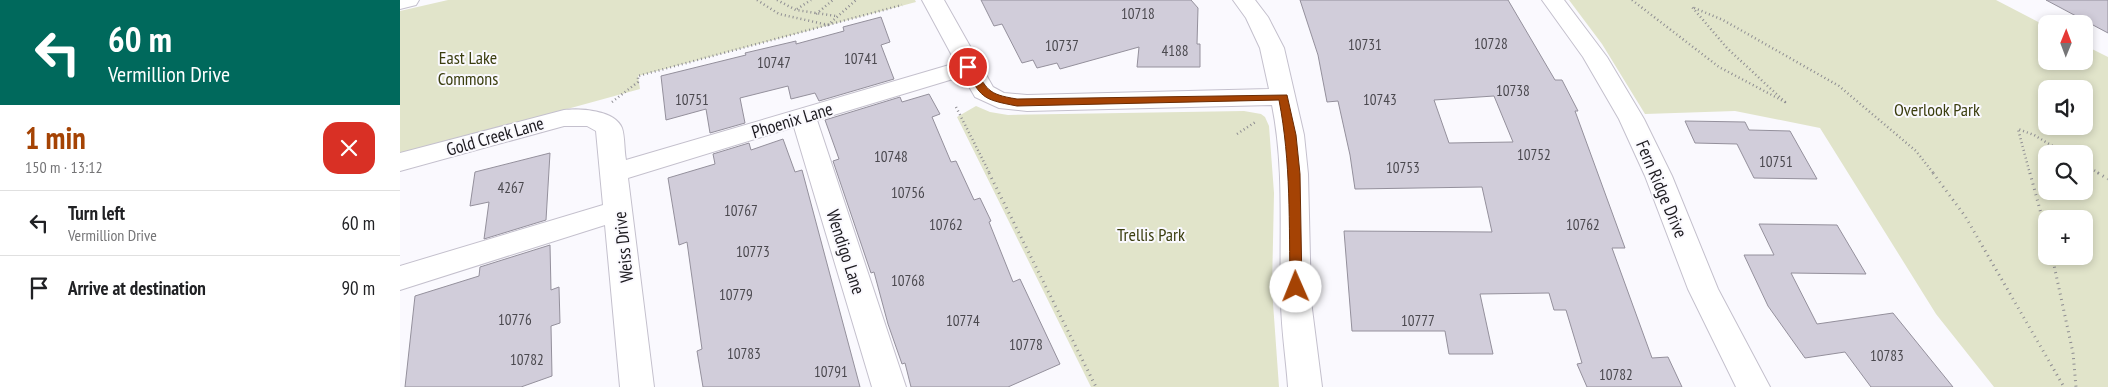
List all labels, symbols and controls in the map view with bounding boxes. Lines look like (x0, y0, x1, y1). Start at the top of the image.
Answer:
house number: 10718 (1121, 4, 1155, 23)
north arrow (2038, 15, 2092, 70)
map controls (2038, 15, 2093, 265)
text: 60 m (108, 16, 172, 62)
icon: left (25, 20, 90, 85)
house number: 10728 (1474, 34, 1508, 53)
house number: 10731 (1348, 35, 1382, 54)
house number: 10737 (1045, 36, 1079, 55)
house number: 4188 (1161, 41, 1189, 60)
park label: East Lake Commons (438, 46, 498, 90)
pin (947, 46, 989, 88)
house number: 10741 (844, 49, 878, 68)
house number: 10747 (757, 53, 791, 72)
icon: arrive (954, 53, 982, 81)
text: Vermillion Drive (108, 60, 230, 88)
button: sound (2038, 80, 2093, 135)
house number: 10738 (1496, 81, 1530, 100)
house number: 10751 (675, 90, 709, 109)
house number: 10743 (1363, 90, 1397, 109)
street label: Phoenix Lane (749, 97, 835, 143)
park label: Overlook Park (1894, 98, 1980, 121)
street label: Gold Creek Lane (444, 111, 546, 161)
text: 1 min (25, 118, 86, 157)
button: close (323, 122, 375, 174)
street label: Fern Ridge Drive (1631, 137, 1693, 241)
house number: 10752 (1517, 145, 1551, 164)
button: search (2038, 145, 2093, 200)
house number: 10748 (874, 147, 908, 166)
house number: 10751 (1759, 152, 1793, 171)
text: 150 m · 13:12 (25, 157, 103, 177)
house number: 10753 (1386, 158, 1420, 177)
house number: 4267 (497, 178, 525, 197)
house number: 10756 (891, 183, 925, 202)
text: Turn left (68, 201, 125, 225)
house number: 10767 (724, 201, 758, 220)
street label: Wendigo Lane (822, 207, 870, 297)
icon: left (25, 209, 53, 237)
street label: Weiss Drive (608, 210, 638, 284)
button: + (2038, 210, 2093, 265)
text: 60 m (342, 211, 375, 235)
house number: 10762 (929, 215, 963, 234)
house number: 10762 (1566, 215, 1600, 234)
park label: Trellis Park (1117, 223, 1185, 246)
text: Vermillion Drive (68, 225, 157, 245)
house number: 10773 (736, 242, 770, 261)
position arrow (1269, 260, 1321, 312)
house number: 10768 (891, 271, 925, 290)
icon: arrive (25, 274, 53, 302)
text: Arrive at destination (68, 276, 206, 300)
text: 90 m (342, 276, 375, 300)
house number: 10779 (719, 285, 753, 304)
house number: 10776 (498, 310, 532, 329)
house number: 10774 (946, 311, 980, 330)
house number: 10777 (1401, 311, 1435, 330)
house number: 10778 (1009, 335, 1043, 354)
house number: 10783 (727, 344, 761, 363)
house number: 10783 (1870, 346, 1904, 365)
house number: 10782 (510, 350, 544, 369)
house number: 10791 (814, 362, 848, 381)
house number: 10782 (1599, 365, 1633, 384)

